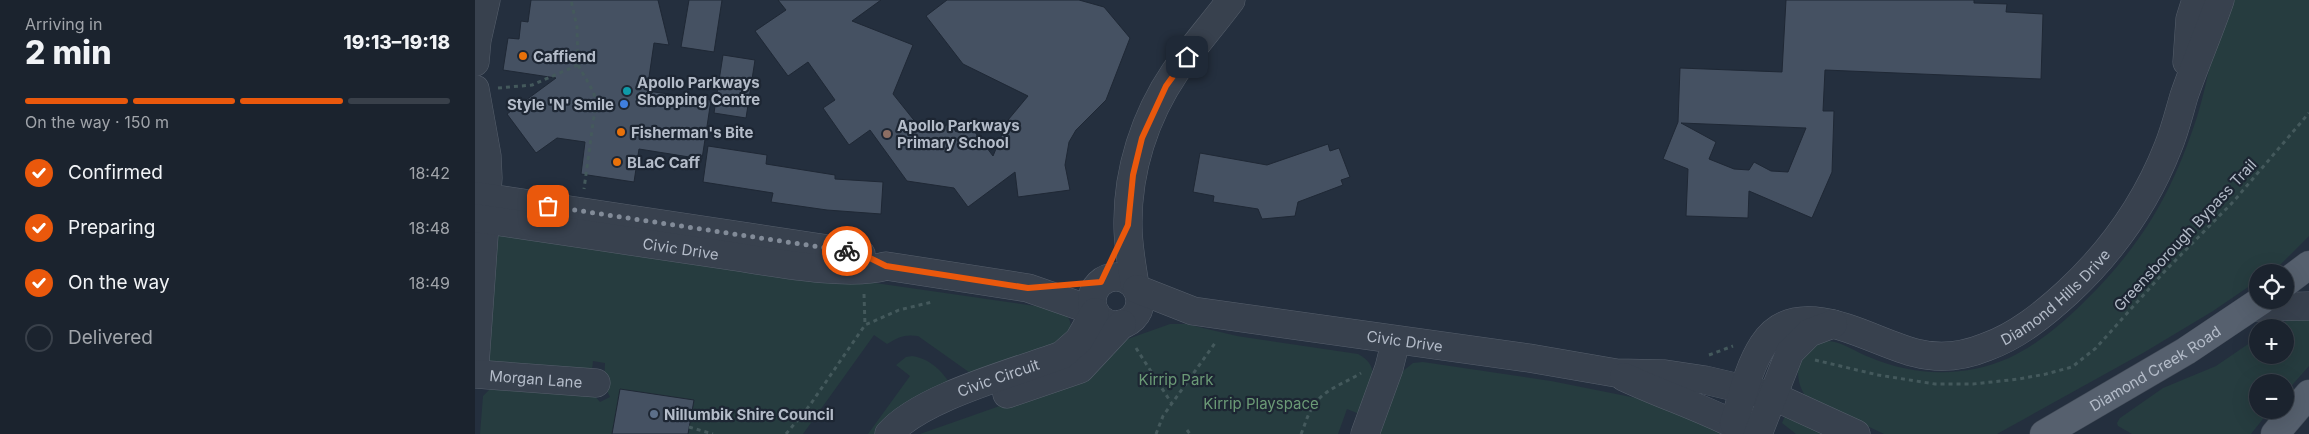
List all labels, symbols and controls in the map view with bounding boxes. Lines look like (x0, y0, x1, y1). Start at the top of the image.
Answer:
text: Arriving in (25, 14, 102, 34)
text: 19:13–19:18 (343, 31, 450, 54)
text: 2 min (25, 33, 111, 72)
pin (1166, 36, 1208, 78)
icon: home (1173, 43, 1201, 71)
place label: Caffiend (533, 47, 596, 66)
marker: Caffiend (517, 50, 529, 62)
place label: Apollo Parkways Shopping Centre (637, 73, 760, 109)
marker: Apollo Parkways Shopping Centre (621, 85, 633, 97)
place label: Style 'N' Smile (507, 95, 614, 114)
marker: Style 'N' Smile (618, 98, 630, 110)
text: On the way · 150 m (25, 112, 169, 132)
place label: Apollo Parkways Primary School (897, 116, 1020, 152)
place label: Fisherman's Bite (631, 123, 753, 142)
marker: Fisherman's Bite (615, 126, 627, 138)
marker: Apollo Parkways Primary School (881, 128, 893, 140)
place label: BLaC Caff (627, 153, 700, 172)
street label: Greensborough Bypass Trail (2110, 155, 2260, 315)
marker: BLaC Caff (611, 156, 623, 168)
icon: check (25, 159, 53, 187)
text: Confirmed (68, 161, 163, 184)
text: 18:42 (409, 163, 450, 183)
pin (527, 185, 569, 227)
icon: bag (534, 192, 562, 220)
icon: check (25, 214, 53, 242)
text: Preparing (68, 216, 155, 239)
text: 18:48 (409, 218, 450, 238)
courier (822, 226, 872, 276)
street label: Civic Drive (641, 233, 720, 264)
icon: bike (833, 237, 861, 265)
street label: Diamond Hills Drive (1997, 245, 2114, 349)
map controls (2249, 264, 2294, 419)
button: locate (2249, 264, 2294, 309)
icon: check (25, 269, 53, 297)
text: On the way (68, 271, 170, 294)
text: 18:49 (409, 273, 450, 293)
button: + (2249, 319, 2294, 364)
street label: Diamond Creek Road (2086, 321, 2224, 415)
text: Delivered (68, 326, 153, 349)
street label: Civic Drive (1365, 326, 1444, 355)
street label: Civic Circuit (954, 354, 1042, 401)
street label: Morgan Lane (489, 366, 583, 391)
park label: Kirrip Park (1139, 370, 1214, 389)
button: − (2249, 374, 2294, 419)
park label: Kirrip Playspace (1203, 394, 1319, 413)
place label: Nillumbik Shire Council (664, 405, 834, 424)
marker: Nillumbik Shire Council (648, 408, 660, 420)

